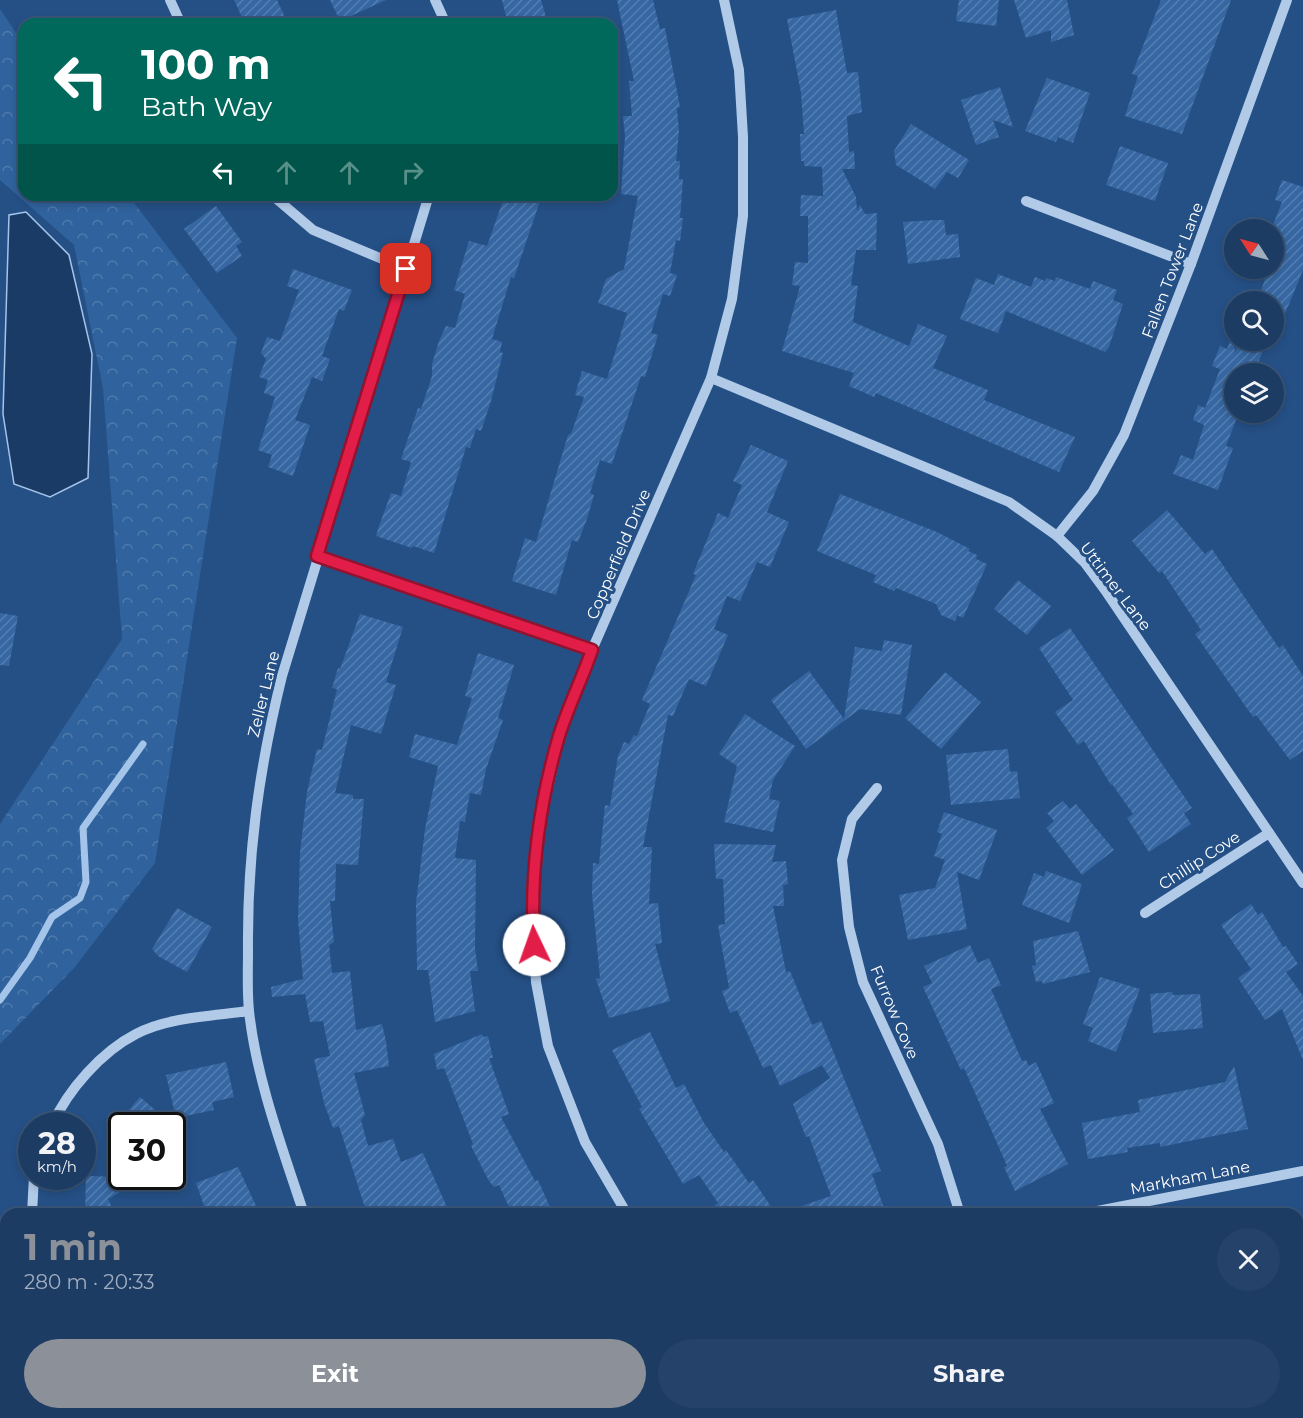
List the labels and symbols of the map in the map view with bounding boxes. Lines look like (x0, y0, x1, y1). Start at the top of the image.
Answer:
street label: Fallen Tower Lane (1138, 200, 1207, 341)
north arrow (1224, 219, 1284, 279)
pin (380, 243, 431, 294)
street label: Copperfield Drive (582, 486, 654, 622)
street label: Uttimer Lane (1076, 538, 1155, 634)
street label: Zeller Lane (244, 649, 283, 739)
street label: Chillip Cove (1155, 827, 1244, 894)
position arrow (502, 913, 566, 977)
street label: Furrow Cove (866, 962, 923, 1062)
speed limit sign: 30 (108, 1112, 186, 1190)
street label: Markham Lane (1129, 1157, 1251, 1198)

